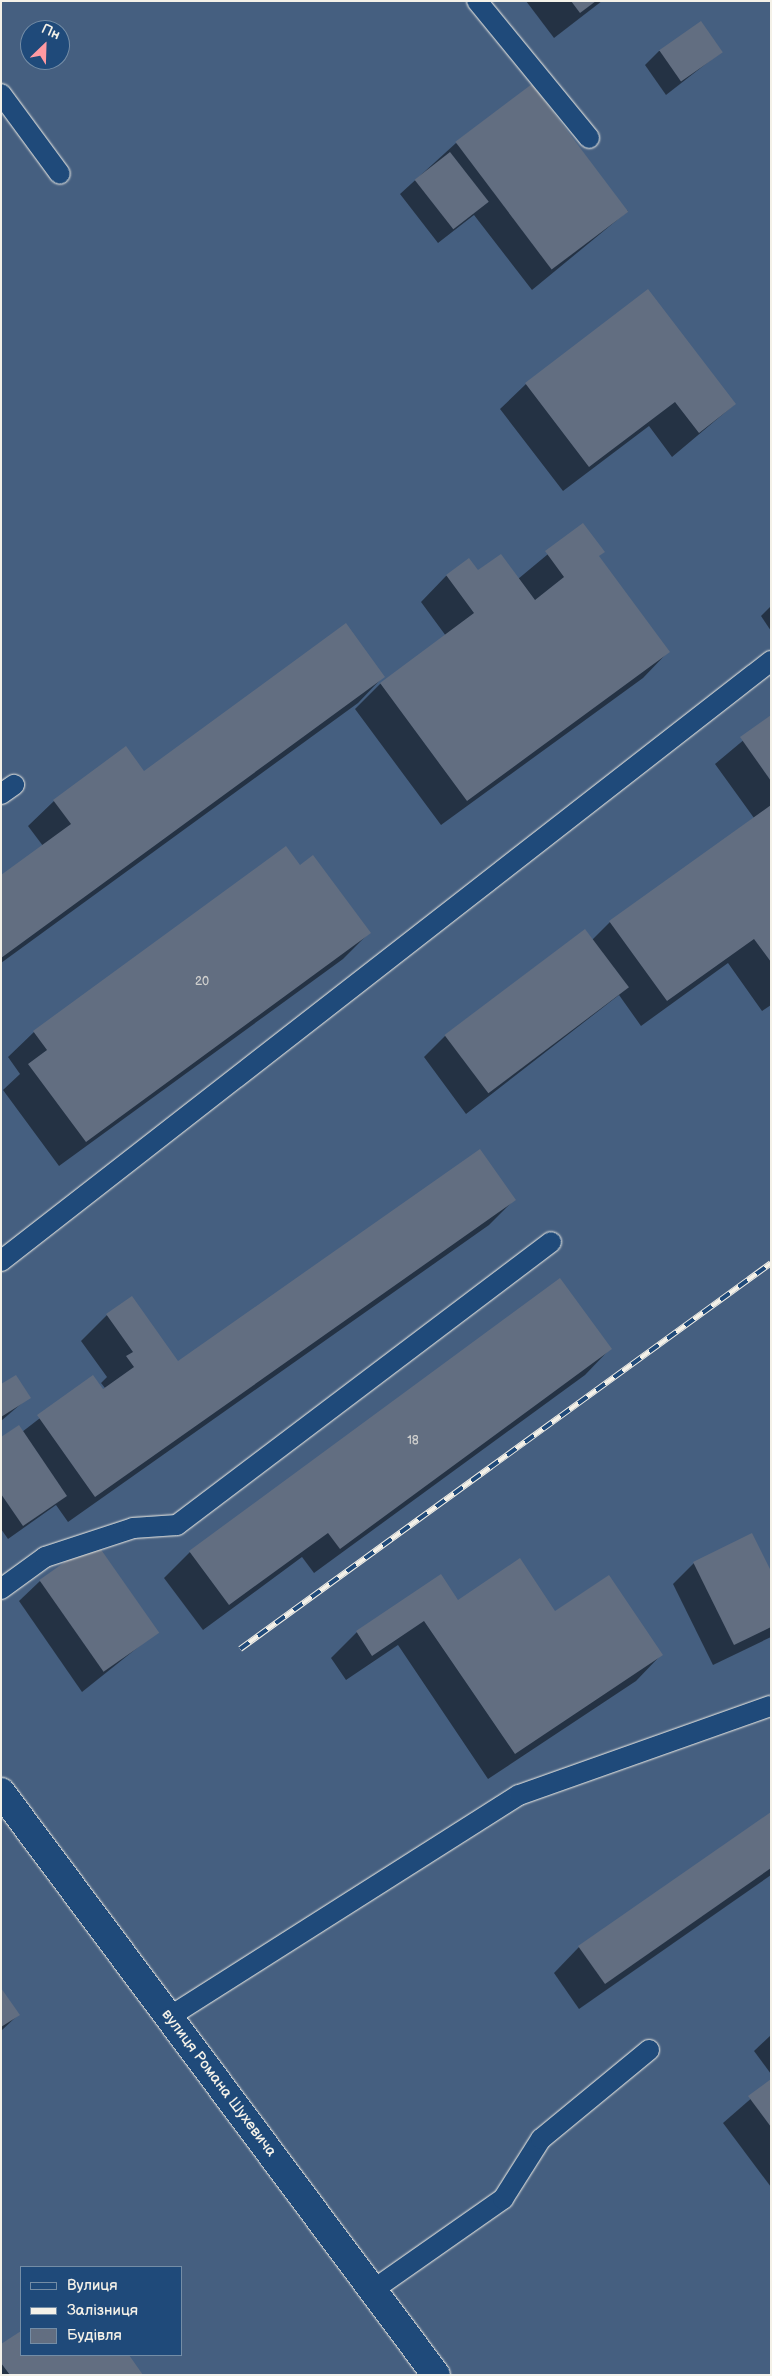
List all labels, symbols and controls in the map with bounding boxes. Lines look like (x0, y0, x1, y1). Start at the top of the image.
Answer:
north arrow (20, 20, 70, 70)
text: Пн (39, 20, 63, 43)
house number: 20 (195, 975, 209, 989)
house number: 18 (407, 1434, 419, 1448)
street label: вулиця Романа Шухевича (158, 2006, 280, 2160)
legend (20, 2266, 182, 2356)
text: Вулиця (67, 2276, 118, 2295)
text: Залізниця (67, 2301, 138, 2320)
text: Будівля (67, 2326, 122, 2345)

